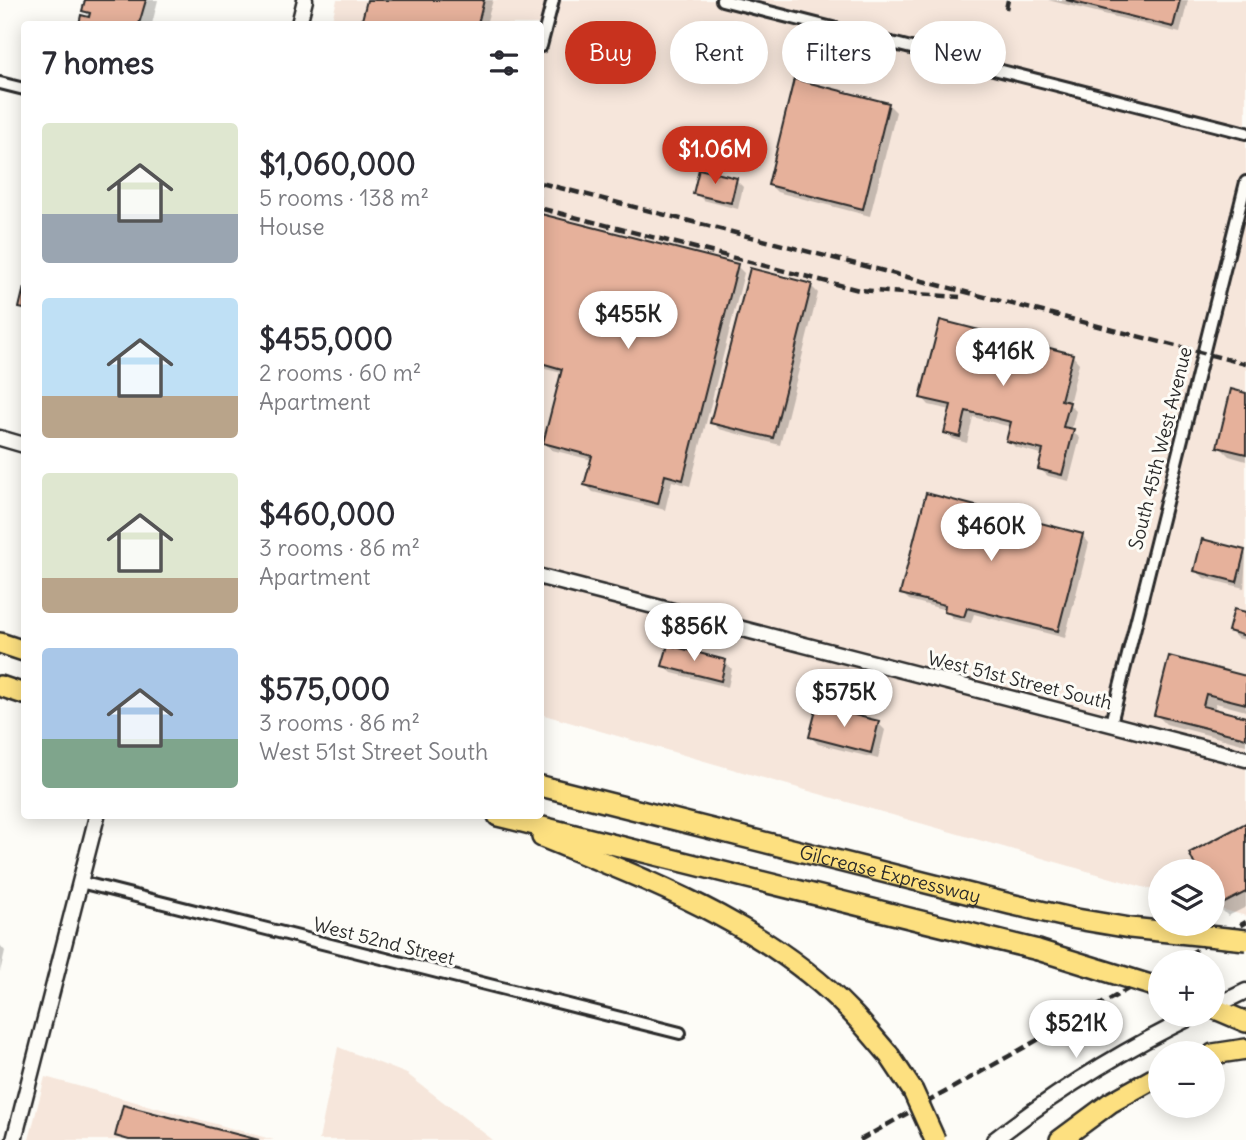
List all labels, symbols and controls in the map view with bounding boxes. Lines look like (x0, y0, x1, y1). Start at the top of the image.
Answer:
chip: Buy (565, 21, 656, 84)
chip: Rent (670, 21, 768, 84)
chip: Filters (782, 21, 896, 84)
chip: New (910, 21, 1006, 84)
text: 7 homes (42, 44, 154, 82)
icon: filters (485, 44, 523, 82)
pin: $1.06M (658, 127, 772, 186)
text: $1.06M (678, 134, 752, 163)
text: $1,060,000 (259, 145, 416, 183)
icon: home (98, 151, 182, 235)
text: 5 rooms · 138 m² (259, 183, 429, 212)
text: House (259, 212, 325, 241)
pin: $455K (579, 292, 677, 351)
text: $455K (595, 299, 661, 328)
text: $455,000 (259, 320, 393, 358)
icon: home (98, 326, 182, 410)
pin: $416K (954, 328, 1052, 388)
text: $416K (972, 336, 1034, 365)
street label: South 45th West Avenue (1123, 344, 1197, 552)
text: 2 rooms · 60 m² (259, 358, 421, 387)
text: Apartment (259, 387, 371, 416)
text: $460,000 (259, 495, 396, 533)
icon: home (98, 501, 182, 585)
pin: $460K (942, 504, 1040, 563)
text: $460K (957, 511, 1025, 540)
text: 3 rooms · 86 m² (259, 533, 420, 562)
text: Apartment (259, 562, 371, 591)
pin: $856K (645, 604, 743, 663)
text: $856K (661, 611, 727, 640)
street label: West 51st Street South (925, 645, 1115, 715)
text: $575,000 (259, 670, 390, 708)
pin: $575K (795, 670, 893, 729)
icon: home (98, 676, 182, 760)
text: $575K (812, 677, 876, 706)
text: 3 rooms · 86 m² (259, 708, 420, 737)
text: West 51st Street South (259, 737, 488, 766)
street label: Gilcrease Expressway (797, 839, 983, 908)
map controls (1148, 859, 1225, 1118)
button: layers (1148, 859, 1225, 936)
street label: West 52nd Street (311, 912, 457, 970)
button: + (1148, 950, 1225, 1027)
pin: $521K (1027, 1000, 1125, 1060)
text: $521K (1045, 1008, 1107, 1037)
button: − (1148, 1041, 1225, 1118)

